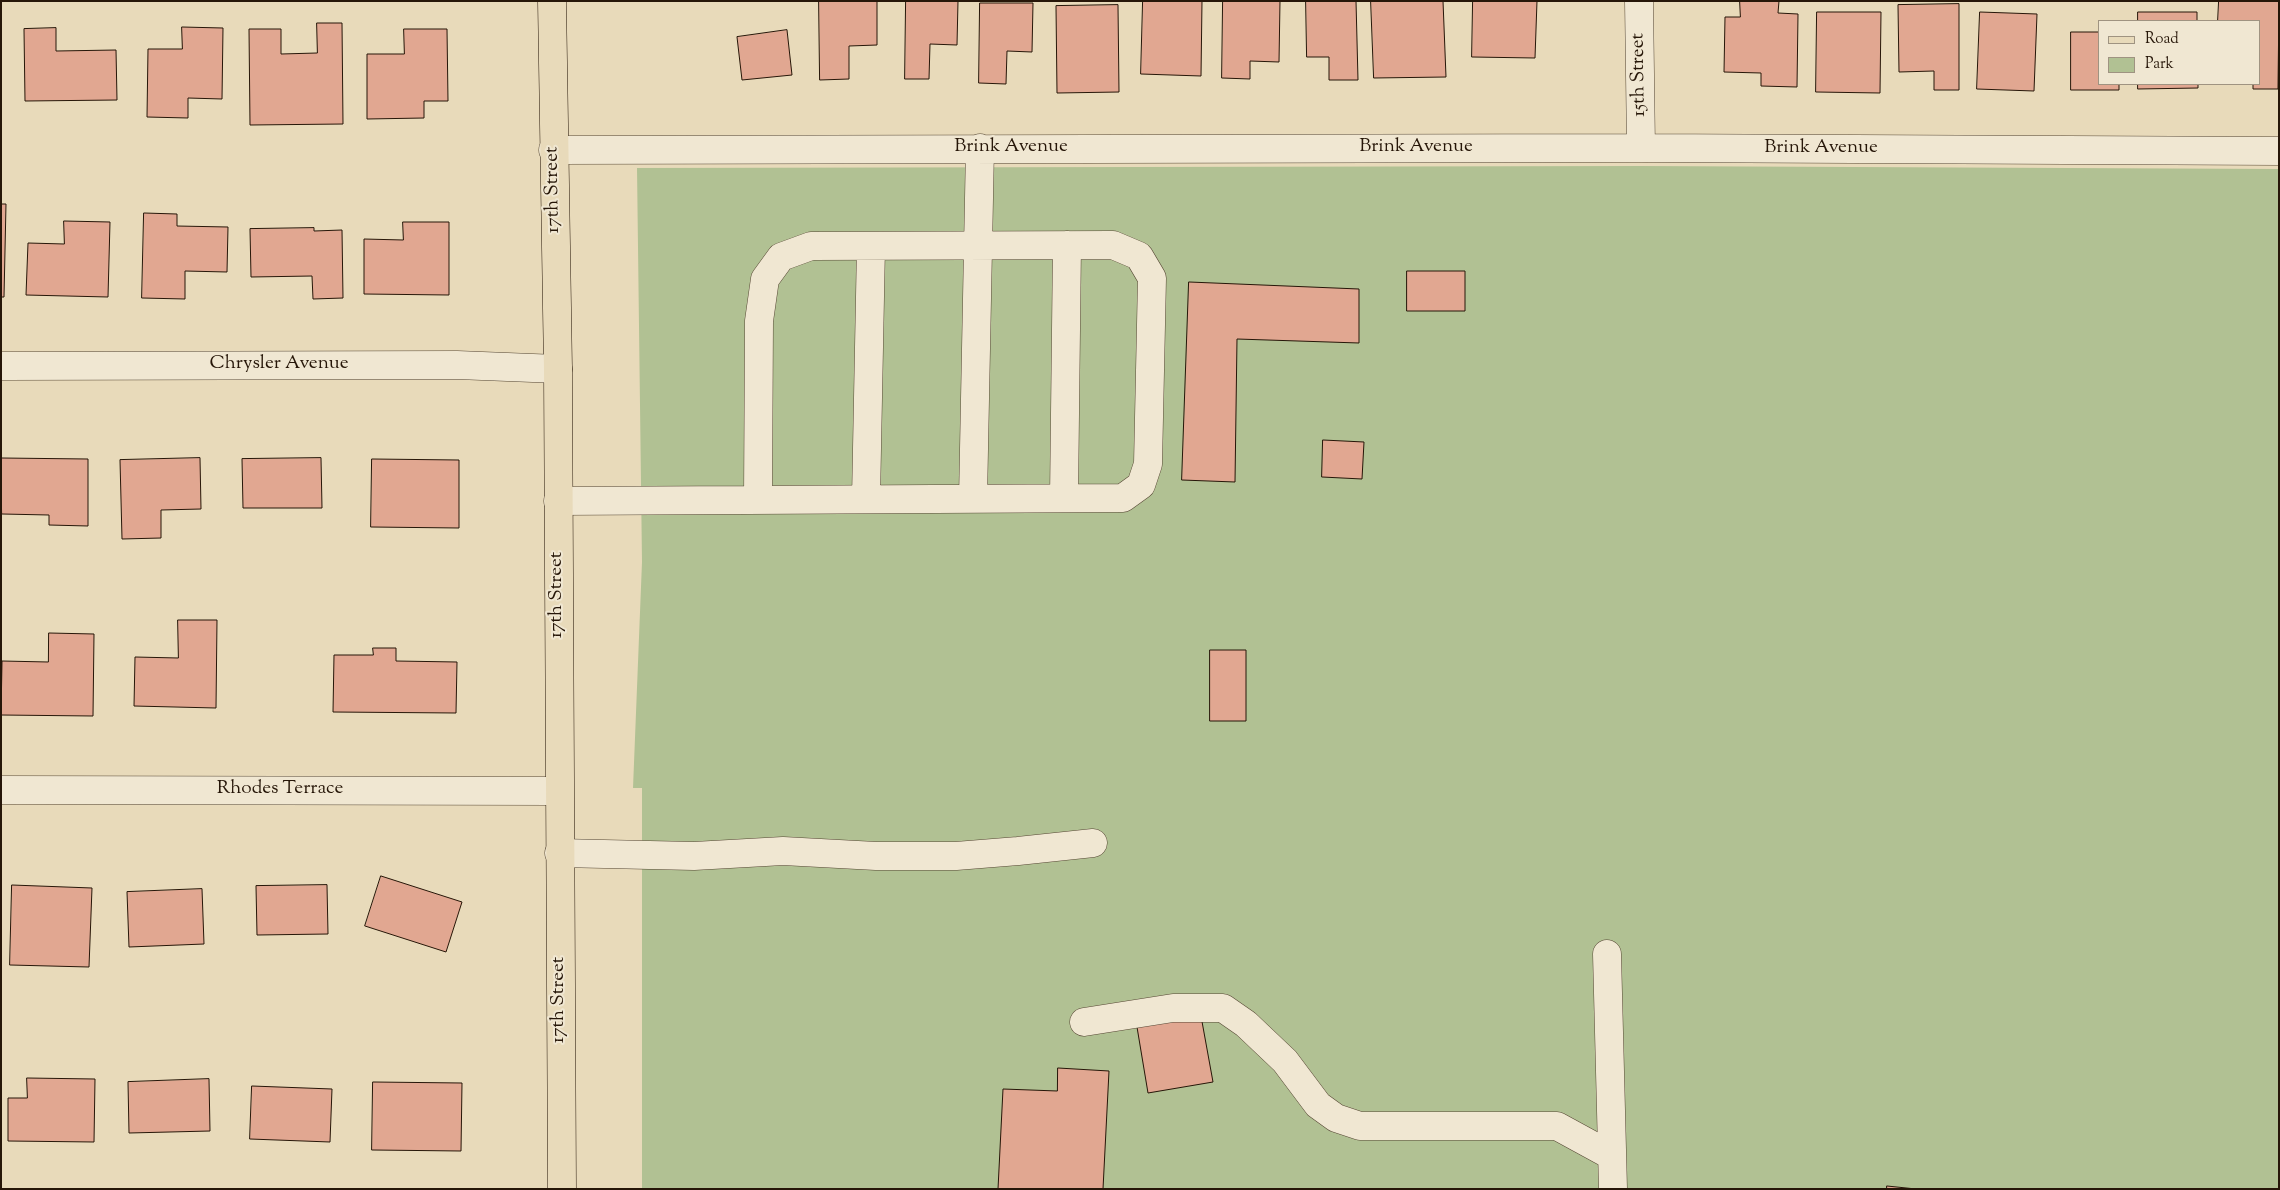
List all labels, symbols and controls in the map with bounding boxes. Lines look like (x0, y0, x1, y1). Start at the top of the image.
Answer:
legend (2098, 20, 2260, 85)
text: Road (2145, 29, 2179, 50)
street label: 15th Street (1628, 33, 1652, 117)
text: Park (2145, 54, 2174, 75)
street label: Brink Avenue (954, 137, 1068, 159)
street label: Brink Avenue (1359, 137, 1473, 159)
street label: Brink Avenue (1764, 138, 1878, 160)
street label: 17th Street (542, 146, 566, 234)
street label: Chrysler Avenue (210, 354, 348, 376)
street label: 17th Street (547, 552, 569, 638)
street label: Rhodes Terrace (217, 779, 343, 801)
street label: 17th Street (549, 957, 571, 1043)

